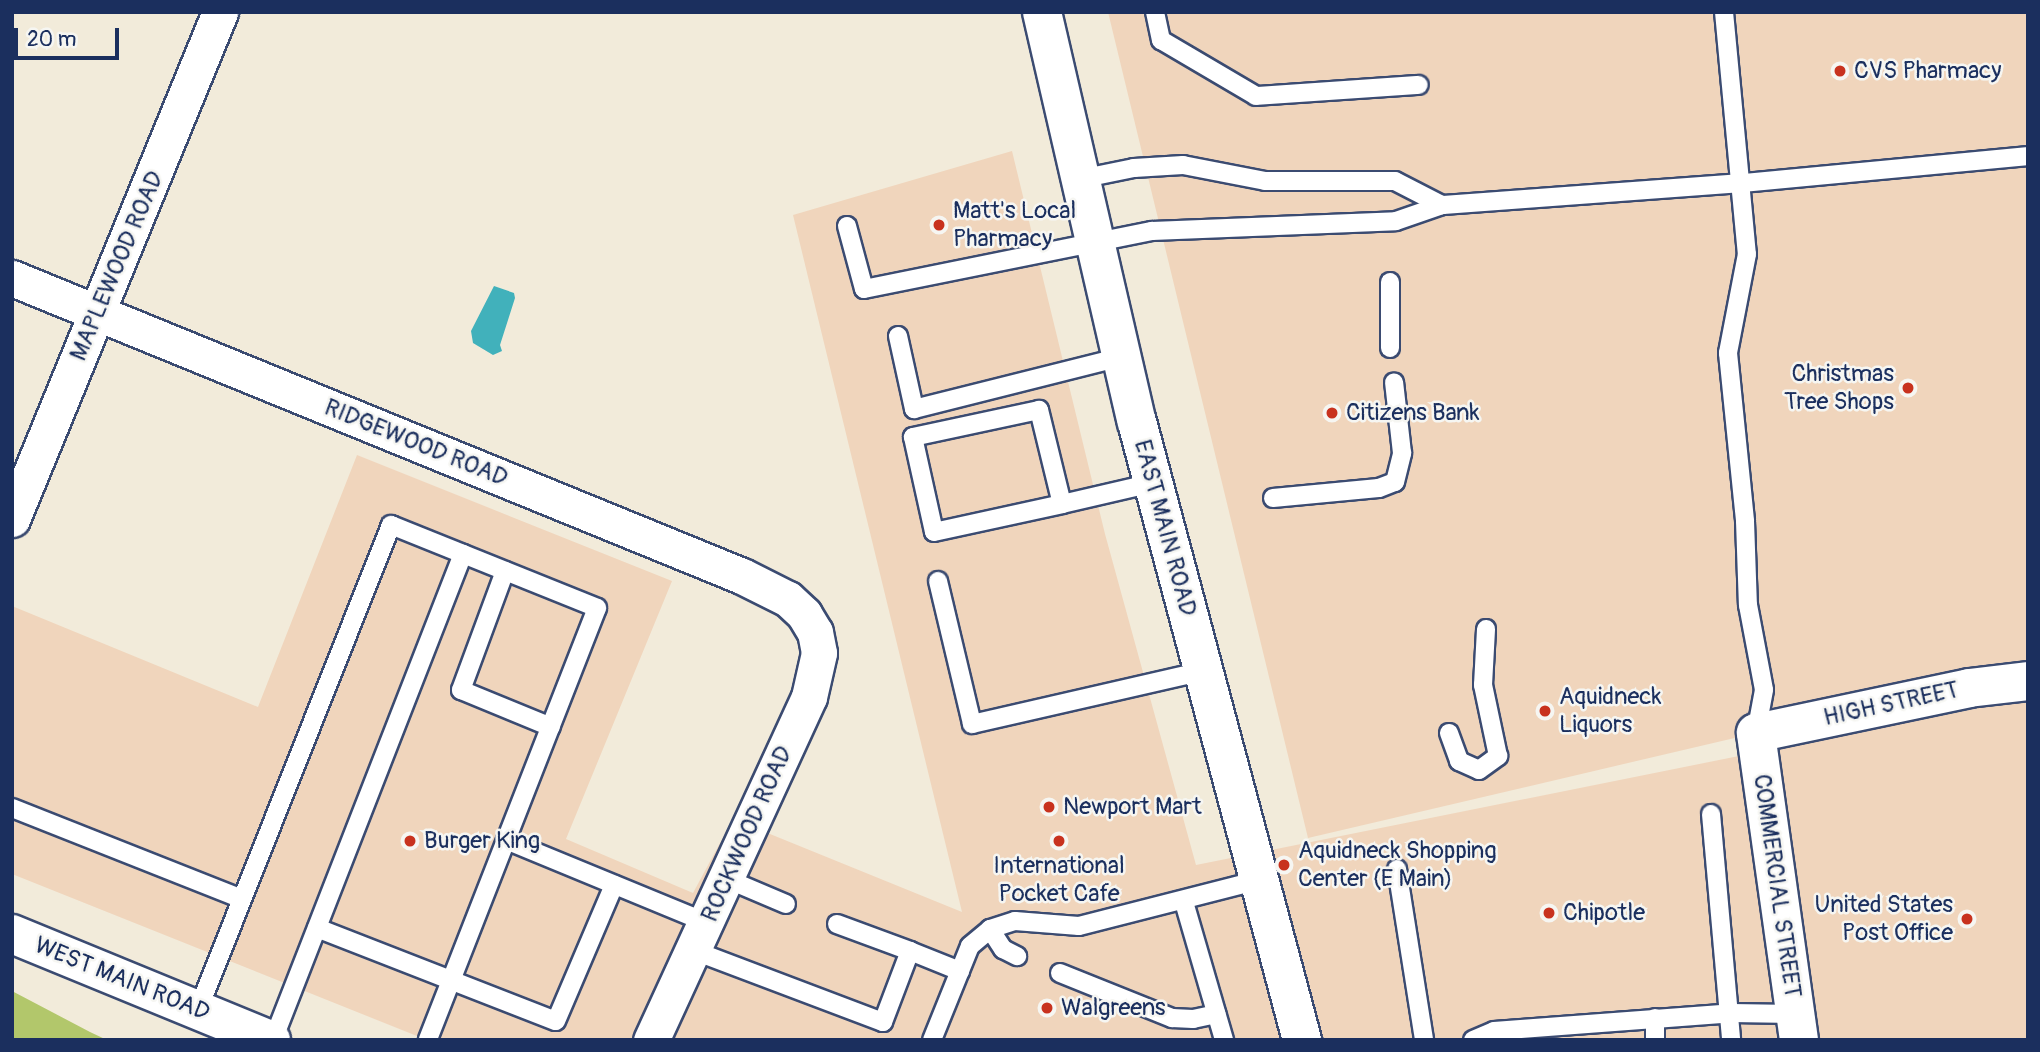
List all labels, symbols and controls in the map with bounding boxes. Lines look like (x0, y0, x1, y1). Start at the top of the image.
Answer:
scale bar (18, 14, 122, 58)
text: 20 m (27, 26, 76, 53)
place label: CVS Pharmacy (1854, 57, 2002, 85)
marker: CVS Pharmacy (1832, 63, 1848, 79)
street label: MAPLEWOOD ROAD (64, 167, 170, 365)
place label: Matt's Local Pharmacy (953, 197, 1076, 253)
marker: Matt's Local Pharmacy (931, 217, 947, 233)
place label: Christmas Tree Shops (1784, 360, 1894, 416)
marker: Christmas Tree Shops (1900, 380, 1916, 396)
street label: RIDGEWOOD ROAD (320, 393, 512, 493)
place label: Citizens Bank (1346, 399, 1480, 427)
marker: Citizens Bank (1324, 405, 1340, 421)
street label: EAST MAIN ROAD (1128, 437, 1202, 619)
street label: HIGH STREET (1821, 676, 1961, 732)
place label: Aquidneck Liquors (1559, 683, 1662, 739)
marker: Aquidneck Liquors (1537, 703, 1553, 719)
street label: ROCKWOOD ROAD (695, 742, 799, 926)
street label: COMMERCIAL STREET (1747, 772, 1807, 1000)
place label: Newport Mart (1063, 793, 1202, 821)
marker: Newport Mart (1041, 799, 1057, 815)
place label: Burger King (424, 827, 540, 855)
marker: Burger King (402, 833, 418, 849)
marker: International Pocket Cafe (1051, 833, 1067, 849)
place label: Aquidneck Shopping Center (E Main) (1298, 837, 1496, 893)
place label: International Pocket Cafe (993, 852, 1125, 908)
marker: Aquidneck Shopping Center (E Main) (1276, 857, 1292, 873)
place label: United States Post Office (1814, 891, 1953, 947)
place label: Chipotle (1563, 899, 1645, 927)
marker: Chipotle (1541, 905, 1557, 921)
marker: United States Post Office (1959, 911, 1975, 927)
street label: WEST MAIN ROAD (30, 931, 214, 1027)
place label: Walgreens (1061, 994, 1166, 1022)
marker: Walgreens (1039, 1000, 1055, 1016)

